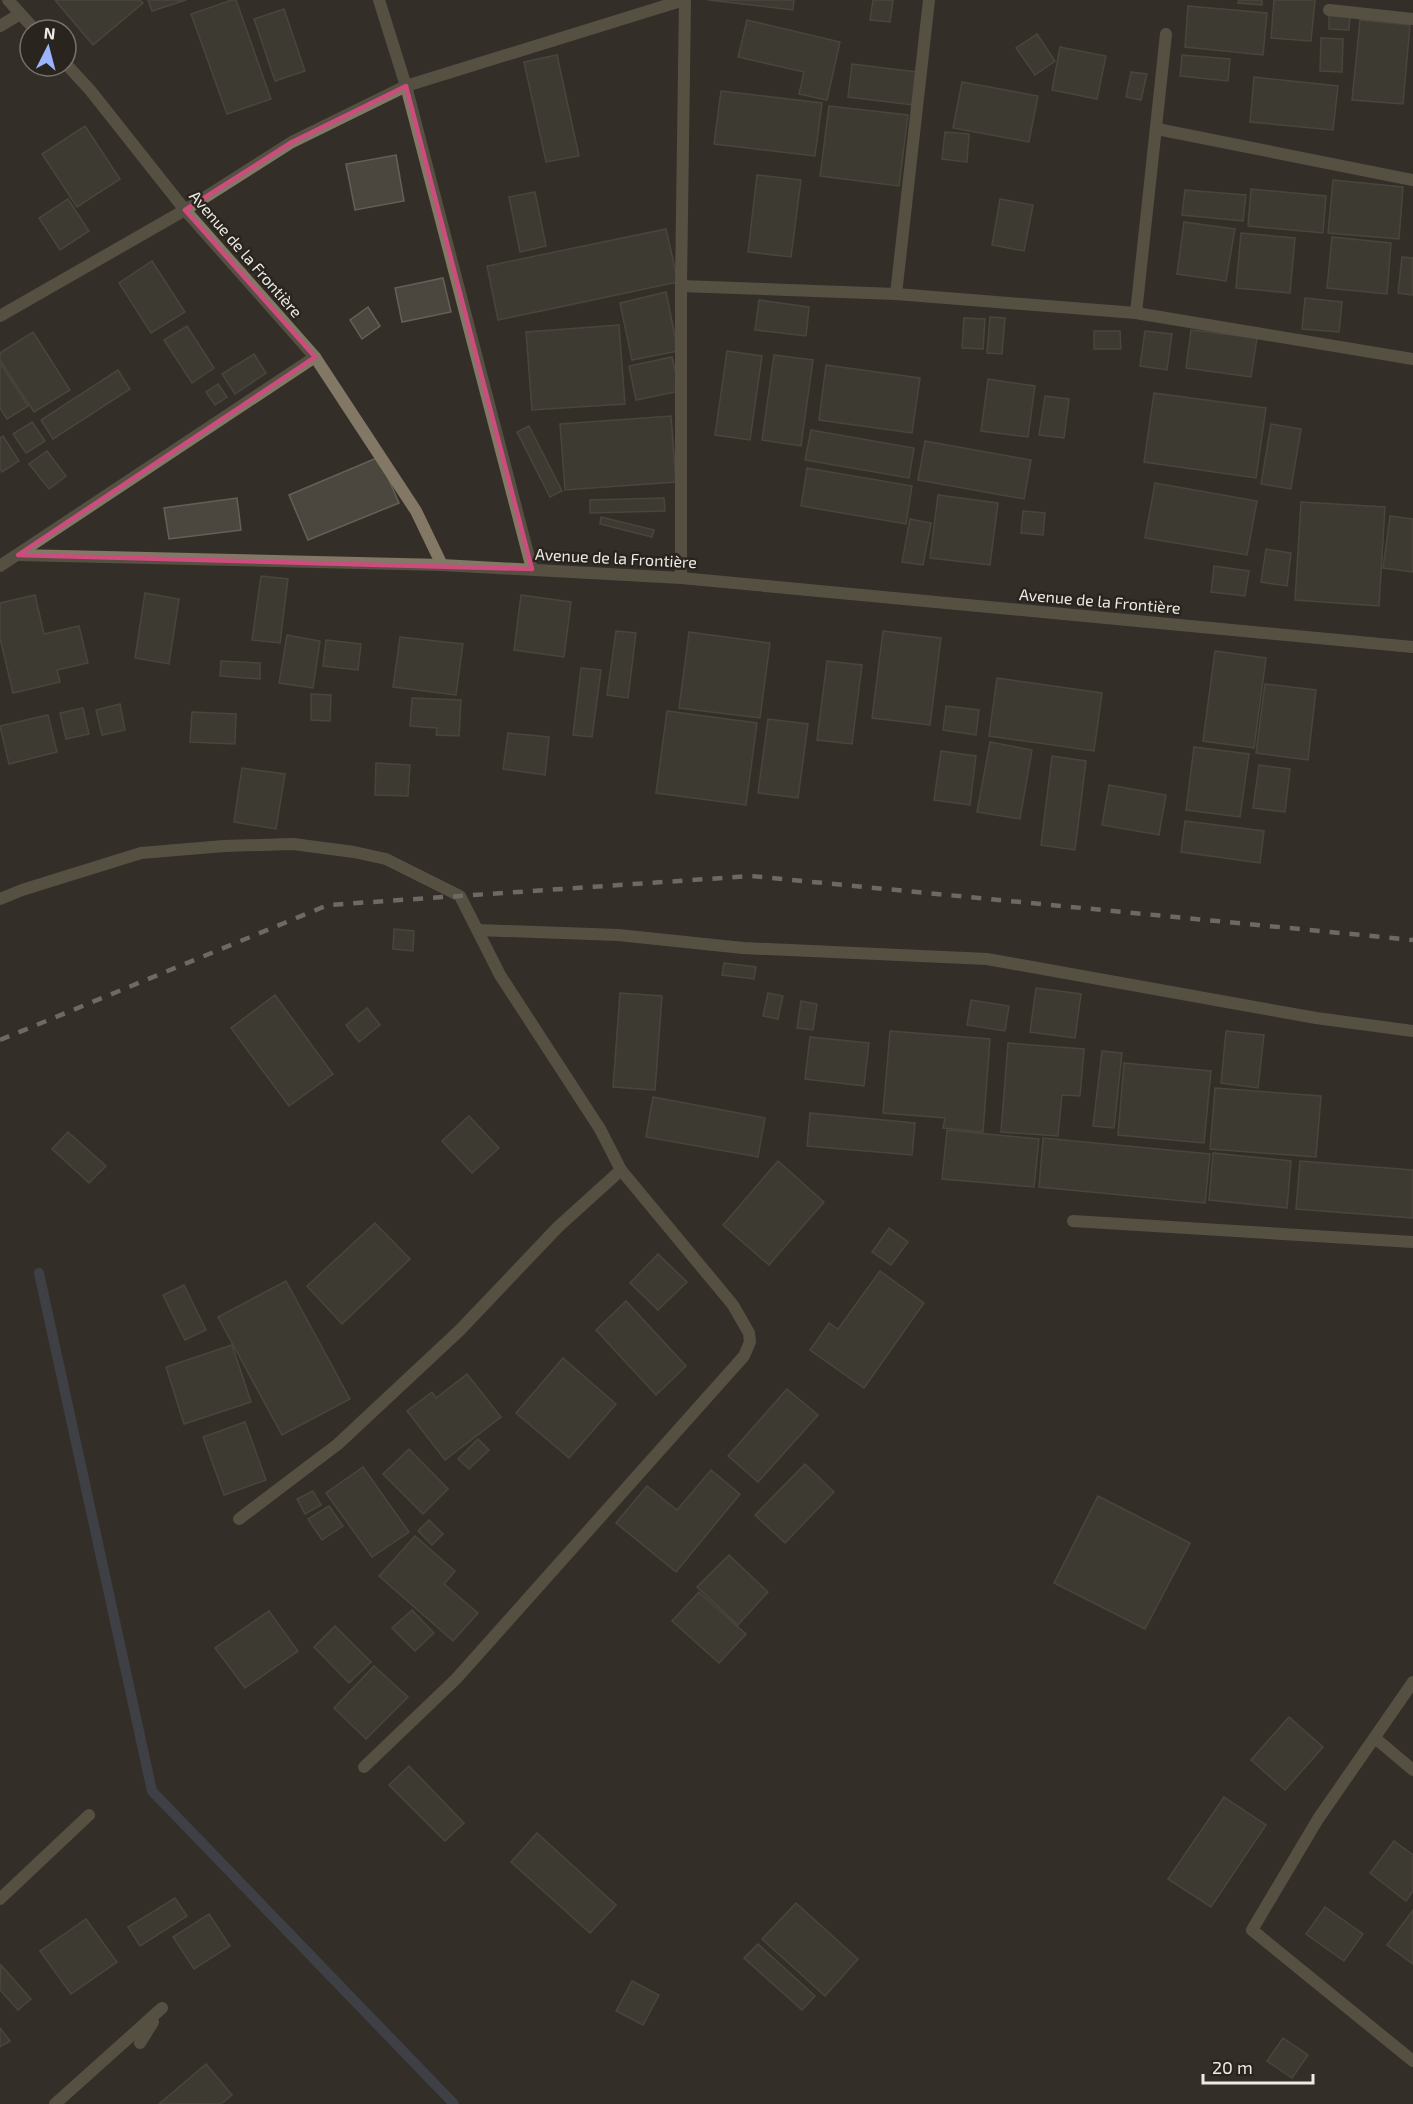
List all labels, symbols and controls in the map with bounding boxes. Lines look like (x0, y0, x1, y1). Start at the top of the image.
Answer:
north arrow (18, 18, 78, 78)
text: N (43, 23, 56, 43)
street label: Avenue de la Frontière (186, 186, 307, 321)
street label: Avenue de la Frontière (535, 544, 697, 571)
street label: Avenue de la Frontière (1019, 584, 1182, 617)
scale bar (1203, 2047, 1312, 2085)
text: 20 m (1212, 2056, 1253, 2078)

